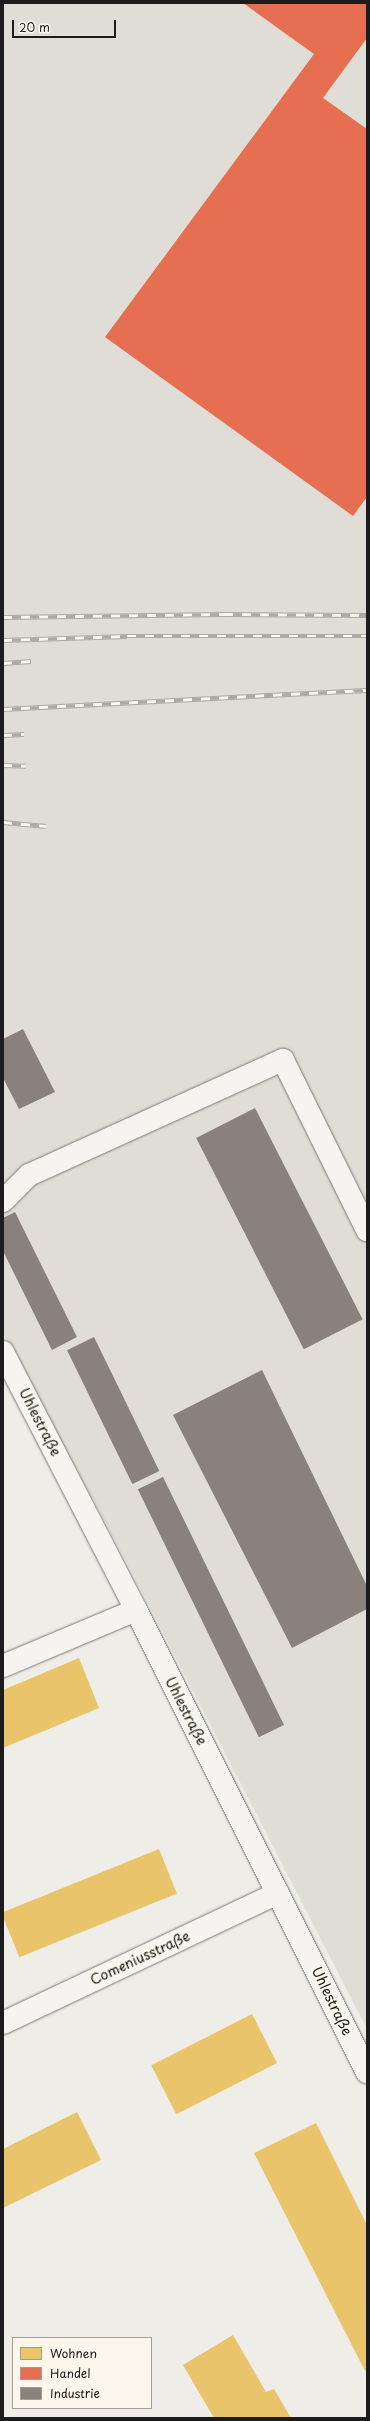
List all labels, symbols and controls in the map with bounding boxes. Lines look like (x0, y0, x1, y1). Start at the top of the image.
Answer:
scale bar (14, 12, 118, 38)
text: 20 m (19, 18, 50, 36)
street label: Uhlestraße (16, 1385, 64, 1459)
street label: Uhlestraße (162, 1674, 210, 1748)
street label: Comeniusstraße (87, 1928, 193, 1988)
street label: Uhlestraße (308, 1964, 356, 2038)
legend (12, 2337, 152, 2409)
text: Wohnen (50, 2344, 97, 2362)
text: Handel (50, 2364, 90, 2382)
text: Industrie (50, 2384, 100, 2402)

